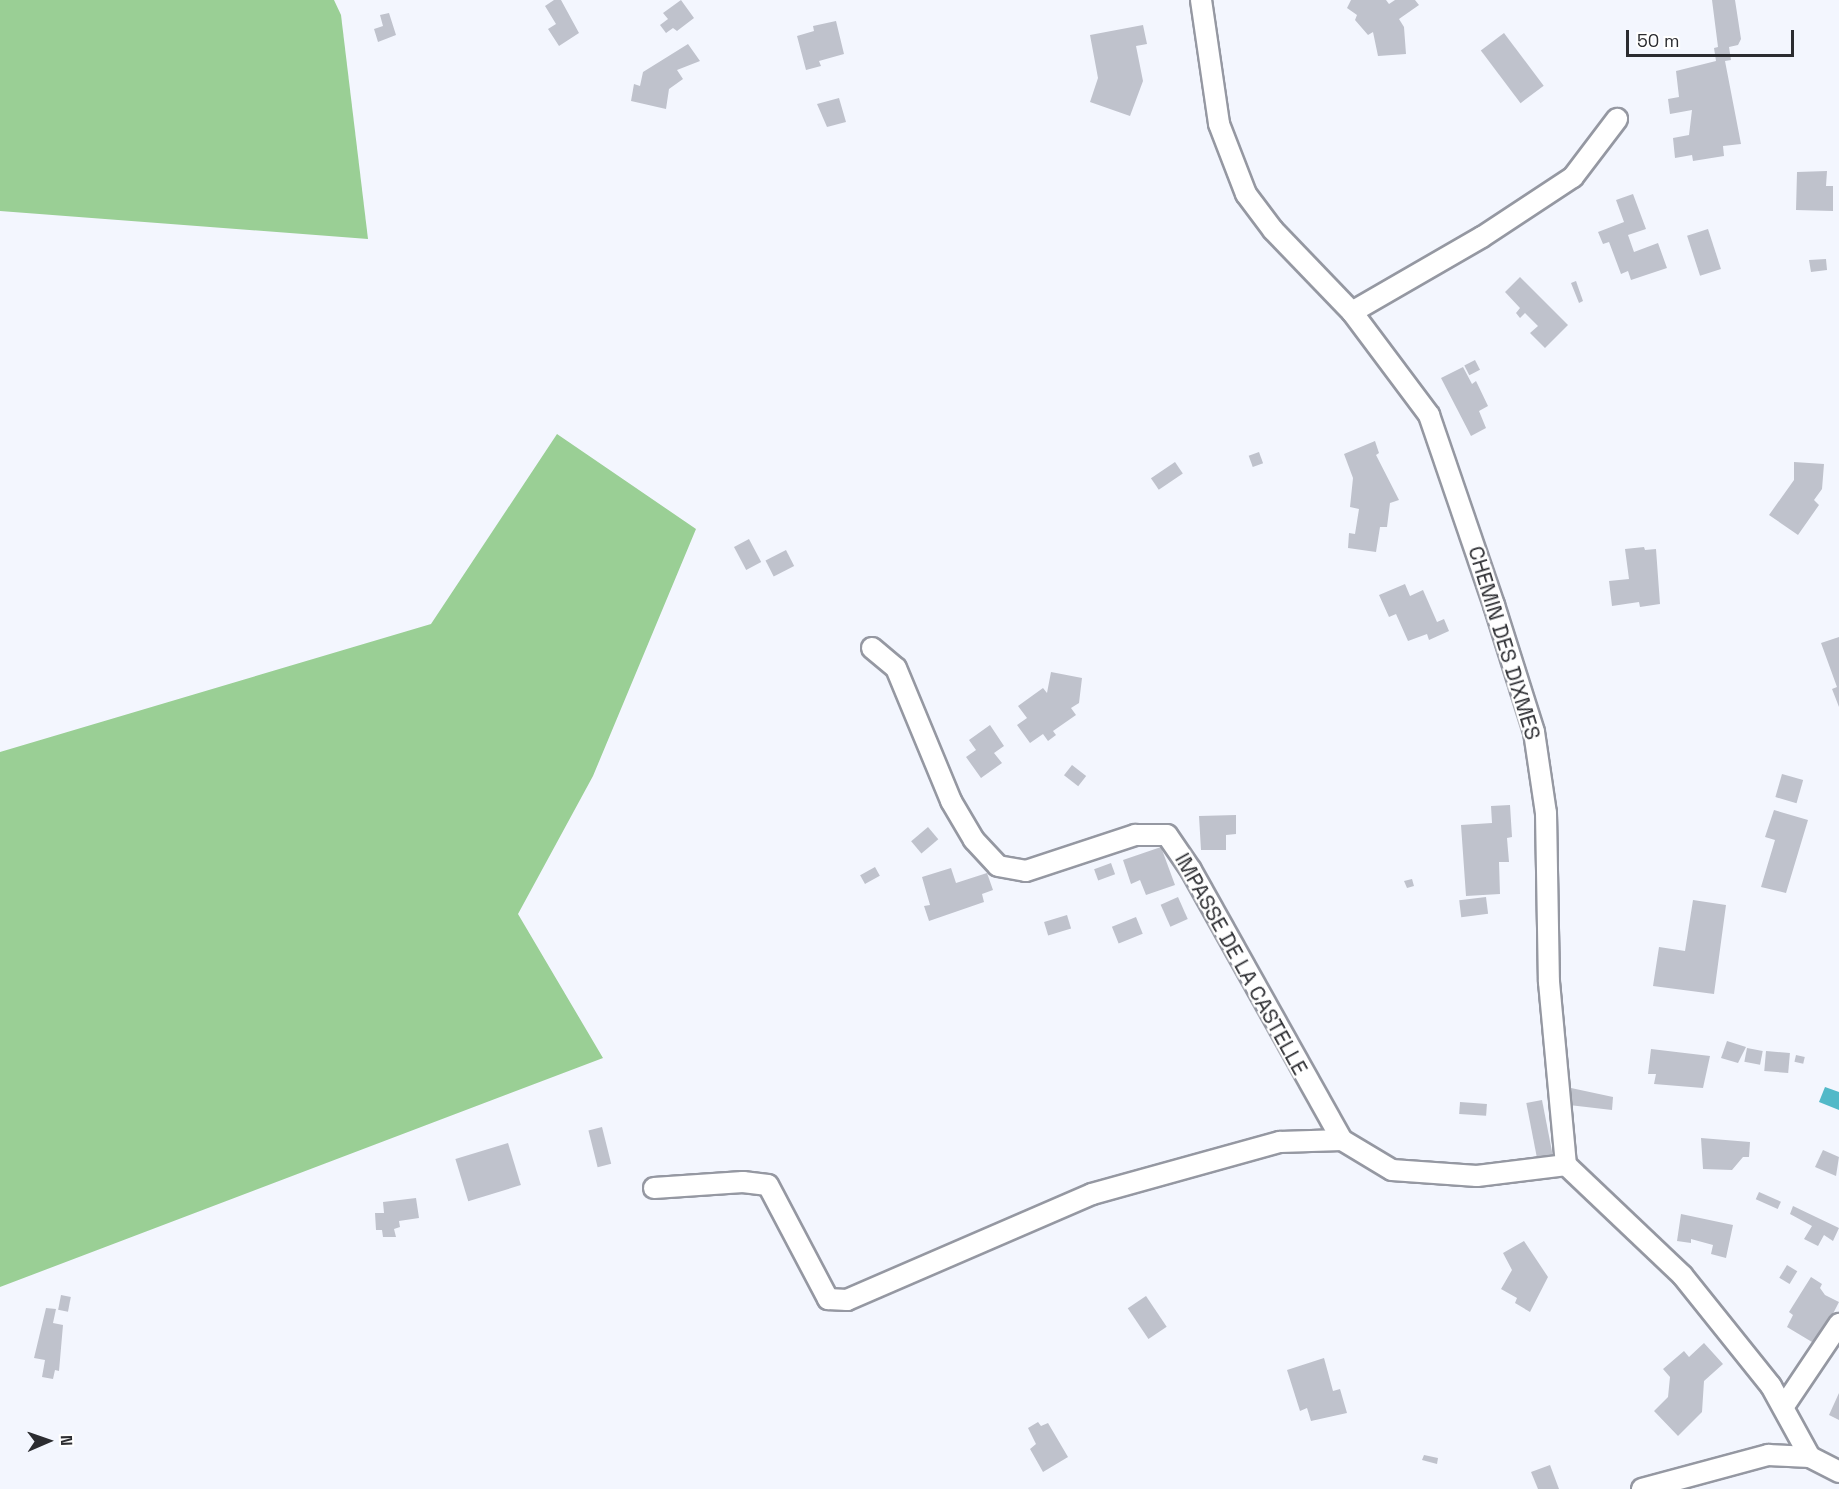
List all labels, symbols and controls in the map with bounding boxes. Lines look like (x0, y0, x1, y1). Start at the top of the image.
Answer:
scale bar (1629, 18, 1797, 56)
text: 50 m (1637, 29, 1679, 52)
street label: CHEMIN DES DIXMES (1463, 543, 1545, 743)
street label: IMPASSE DE LA CASTELLE (1169, 849, 1313, 1079)
north arrow (18, 1411, 78, 1471)
text: N (56, 1435, 77, 1446)

